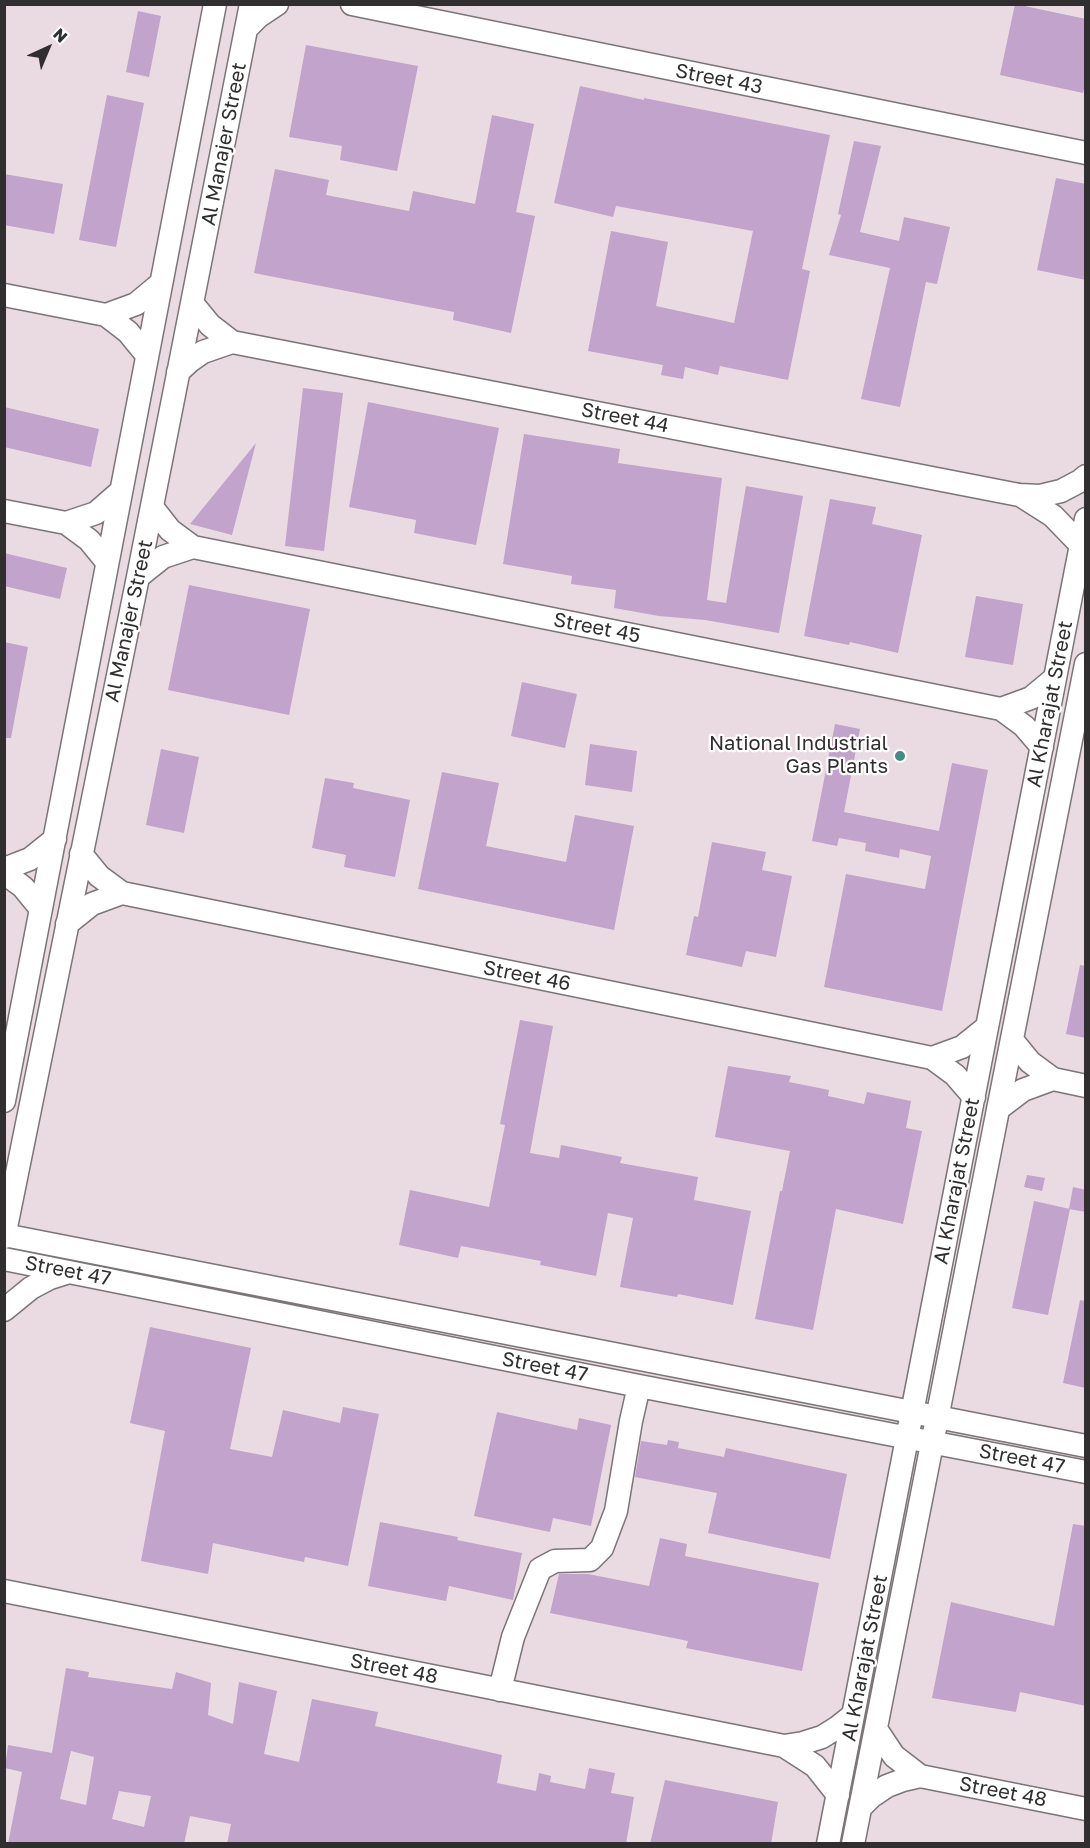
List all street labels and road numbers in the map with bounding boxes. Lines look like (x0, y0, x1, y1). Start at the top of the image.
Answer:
street label: Street 43 (673, 59, 765, 99)
street label: Al Manajer Street (196, 61, 252, 227)
street label: Street 44 (579, 398, 671, 438)
street label: Al Manajer Street (100, 538, 158, 704)
street label: Street 45 (552, 608, 642, 648)
street label: Al Kharajat Street (1022, 619, 1078, 789)
street label: Street 46 (481, 956, 573, 996)
street label: Al Kharajat Street (929, 1096, 985, 1266)
street label: Street 47 (23, 1251, 113, 1291)
street label: Street 47 (500, 1347, 590, 1387)
street label: Street 47 (977, 1439, 1067, 1479)
street label: Al Kharajat Street (837, 1573, 893, 1743)
street label: Street 48 (348, 1649, 440, 1689)
street label: Street 48 (957, 1772, 1049, 1812)

